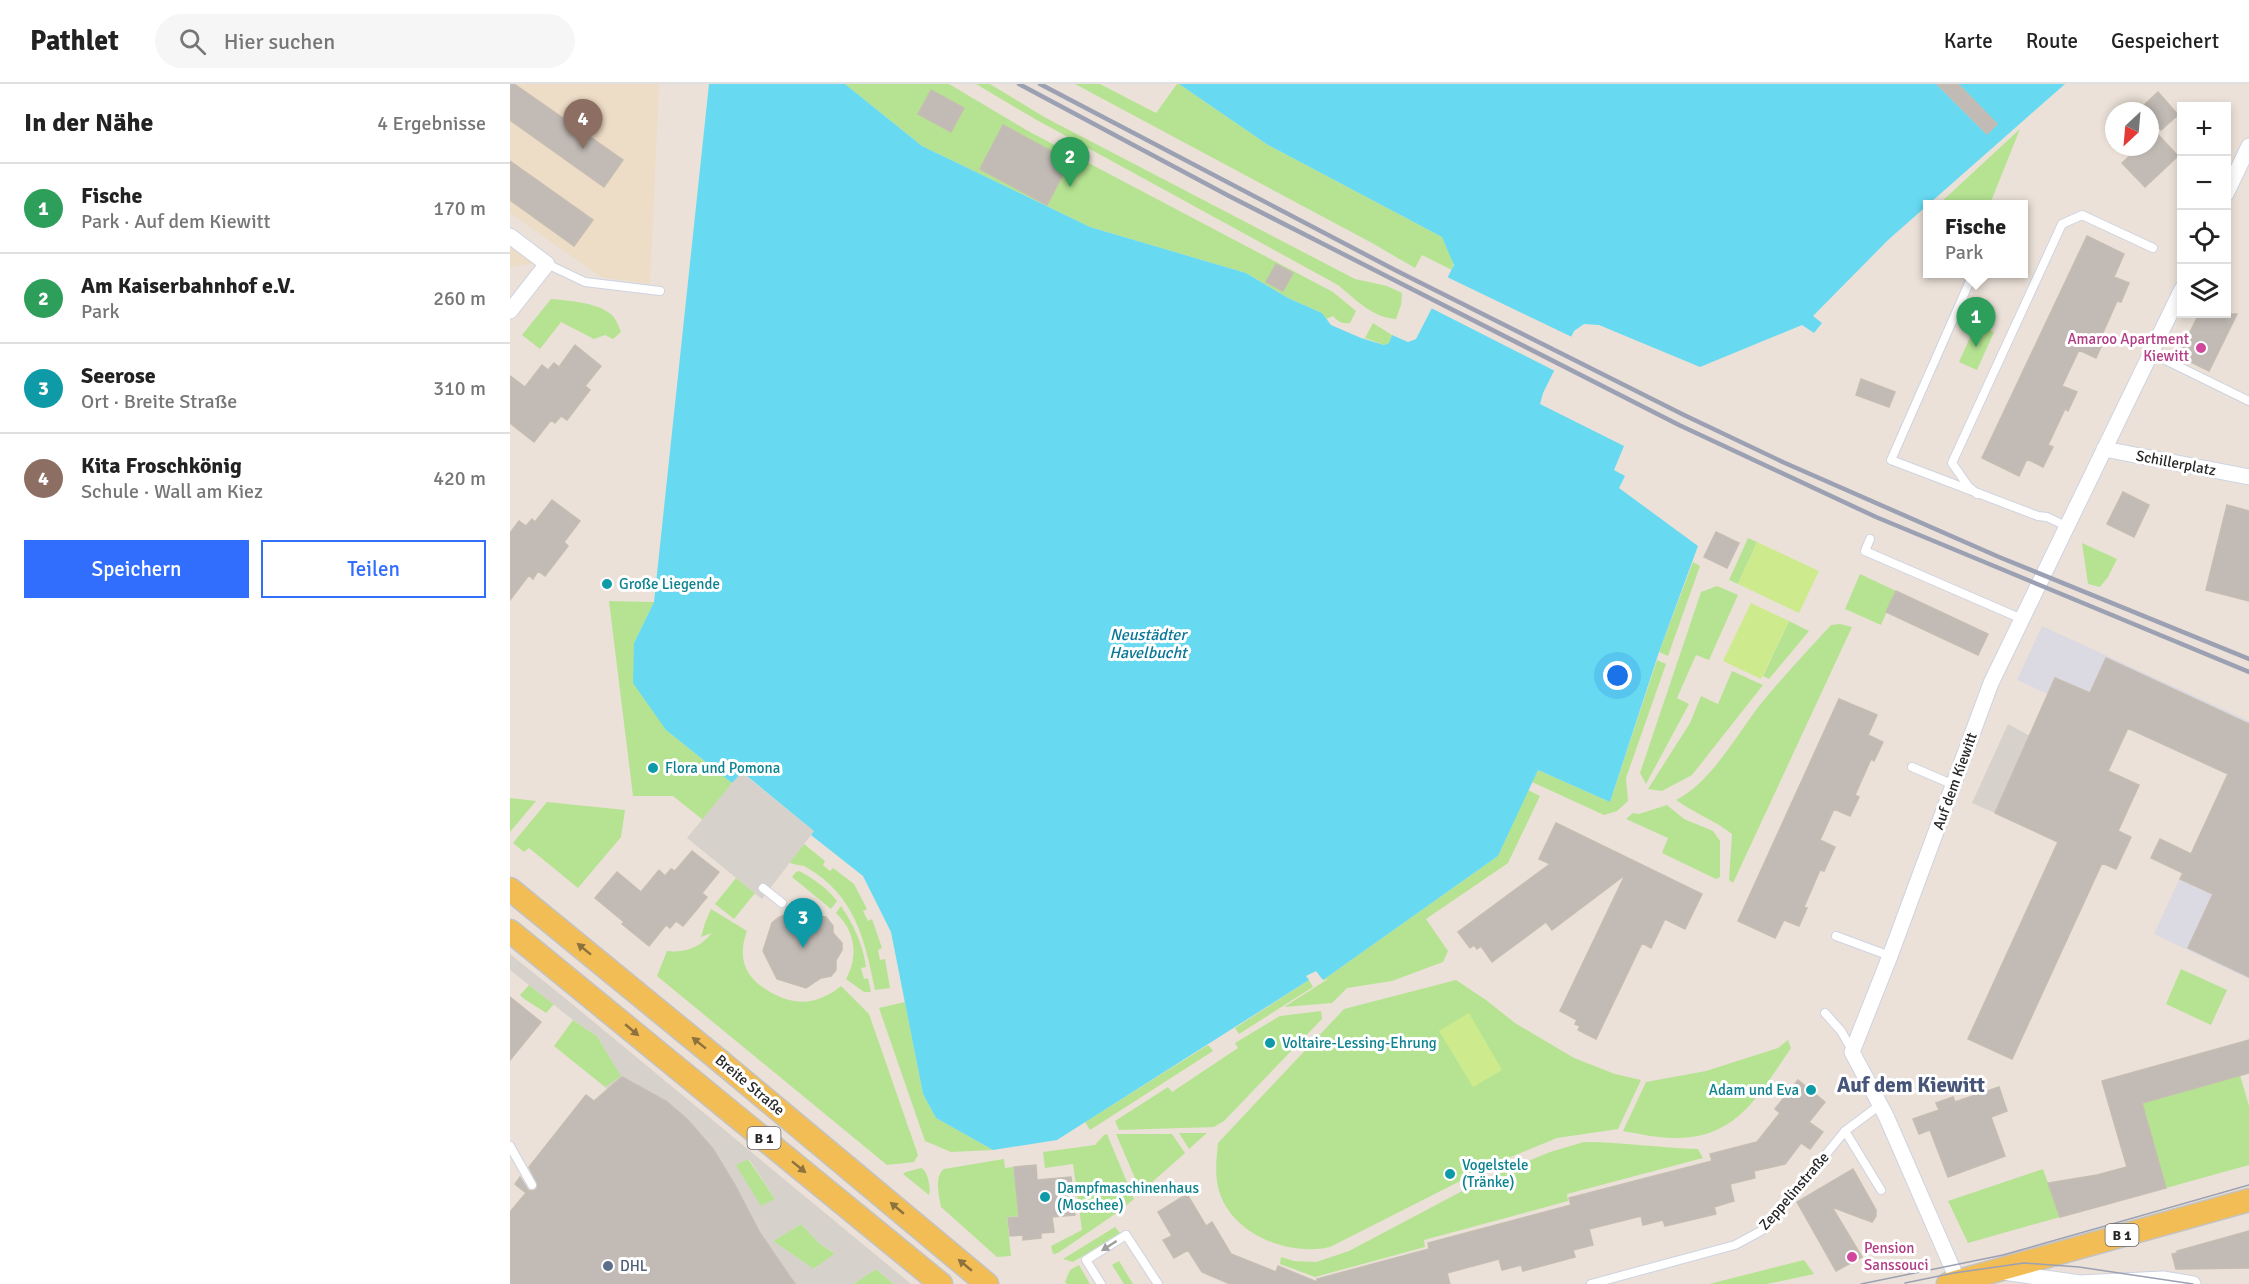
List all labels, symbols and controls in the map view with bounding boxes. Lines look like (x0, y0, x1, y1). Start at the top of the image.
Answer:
search box (155, 14, 575, 68)
text: Pathlet (30, 24, 119, 58)
icon: search (176, 25, 209, 58)
text: Hier suchen (224, 28, 335, 55)
text: Karte (1944, 28, 1993, 54)
text: Route (2026, 28, 2078, 54)
text: Gespeichert (2111, 28, 2219, 54)
pin: 4 (564, 100, 602, 149)
north arrow (2105, 102, 2159, 156)
map controls (2177, 102, 2231, 318)
button: + (2177, 102, 2231, 156)
text: In der Nähe (24, 107, 154, 139)
text: 4 Ergebnisse (377, 111, 486, 136)
pin: 2 (1050, 138, 1090, 187)
button: − (2177, 156, 2231, 210)
text: Fische (81, 182, 142, 209)
text: 1 (38, 196, 49, 221)
text: 170 m (433, 196, 486, 221)
popup (1923, 200, 2028, 278)
text: Park · Auf dem Kiewitt (81, 209, 270, 234)
button: locate (2177, 210, 2231, 264)
text: Fische (1945, 213, 2006, 240)
text: Park (1945, 240, 1983, 265)
button: layers (2177, 264, 2231, 318)
text: Am Kaiserbahnhof e.V. (81, 272, 295, 299)
text: 2 (38, 286, 49, 311)
text: 260 m (433, 286, 486, 311)
pin: 1 (1956, 298, 1996, 347)
text: Park (81, 299, 119, 324)
place label: Amaroo Apartment Kiewitt (2067, 330, 2189, 365)
marker: Amaroo Apartment Kiewitt (2194, 341, 2208, 355)
text: Seerose (81, 362, 156, 389)
text: 3 (38, 376, 49, 401)
text: 310 m (433, 376, 486, 401)
text: Ort · Breite Straße (81, 389, 237, 414)
street label: Schillerplatz (2134, 446, 2218, 480)
text: Kita Froschkönig (81, 452, 242, 479)
text: 4 (38, 466, 49, 491)
text: 420 m (433, 466, 486, 491)
text: Schule · Wall am Kiez (81, 479, 263, 504)
button: Speichern (24, 540, 249, 598)
button: Teilen (261, 540, 486, 598)
place label: Große Liegende (619, 575, 720, 593)
marker: Große Liegende (600, 577, 614, 591)
water label: Neustädter Havelbucht (1109, 625, 1189, 663)
your location (1603, 661, 1632, 690)
street label: Auf dem Kiewitt (1929, 730, 1981, 832)
place label: Flora und Pomona (665, 759, 780, 777)
marker: Flora und Pomona (646, 761, 660, 775)
pin: 3 (784, 898, 822, 948)
one-way arrow (576, 944, 591, 956)
one-way arrow (624, 1023, 640, 1036)
place label: Voltaire-Lessing-Ehrung (1282, 1034, 1437, 1052)
marker: Voltaire-Lessing-Ehrung (1263, 1036, 1277, 1050)
one-way arrow (691, 1037, 707, 1050)
street label: Breite Straße (712, 1051, 788, 1119)
district label: Auf dem Kiewitt (1837, 1072, 1985, 1098)
place label: Adam und Eva (1709, 1081, 1799, 1099)
marker: Adam und Eva (1804, 1083, 1818, 1097)
road number: B 1 (748, 1127, 780, 1149)
street label: Zeppelinstraße (1755, 1148, 1833, 1234)
place label: Vogelstele (Tränke) (1462, 1156, 1528, 1191)
one-way arrow (791, 1160, 806, 1173)
marker: Vogelstele (Tränke) (1443, 1167, 1457, 1181)
place label: Dampfmaschinenhaus (Moschee) (1057, 1179, 1199, 1214)
marker: Dampfmaschinenhaus (Moschee) (1038, 1190, 1052, 1204)
one-way arrow (889, 1202, 905, 1215)
road number: B 1 (2106, 1224, 2138, 1246)
place label: Pension Sanssouci (1864, 1239, 1929, 1274)
one-way arrow (1101, 1240, 1117, 1252)
marker: Pension Sanssouci (1845, 1250, 1859, 1264)
place label: DHL (620, 1257, 648, 1275)
marker: DHL (601, 1259, 615, 1273)
one-way arrow (958, 1259, 973, 1272)

